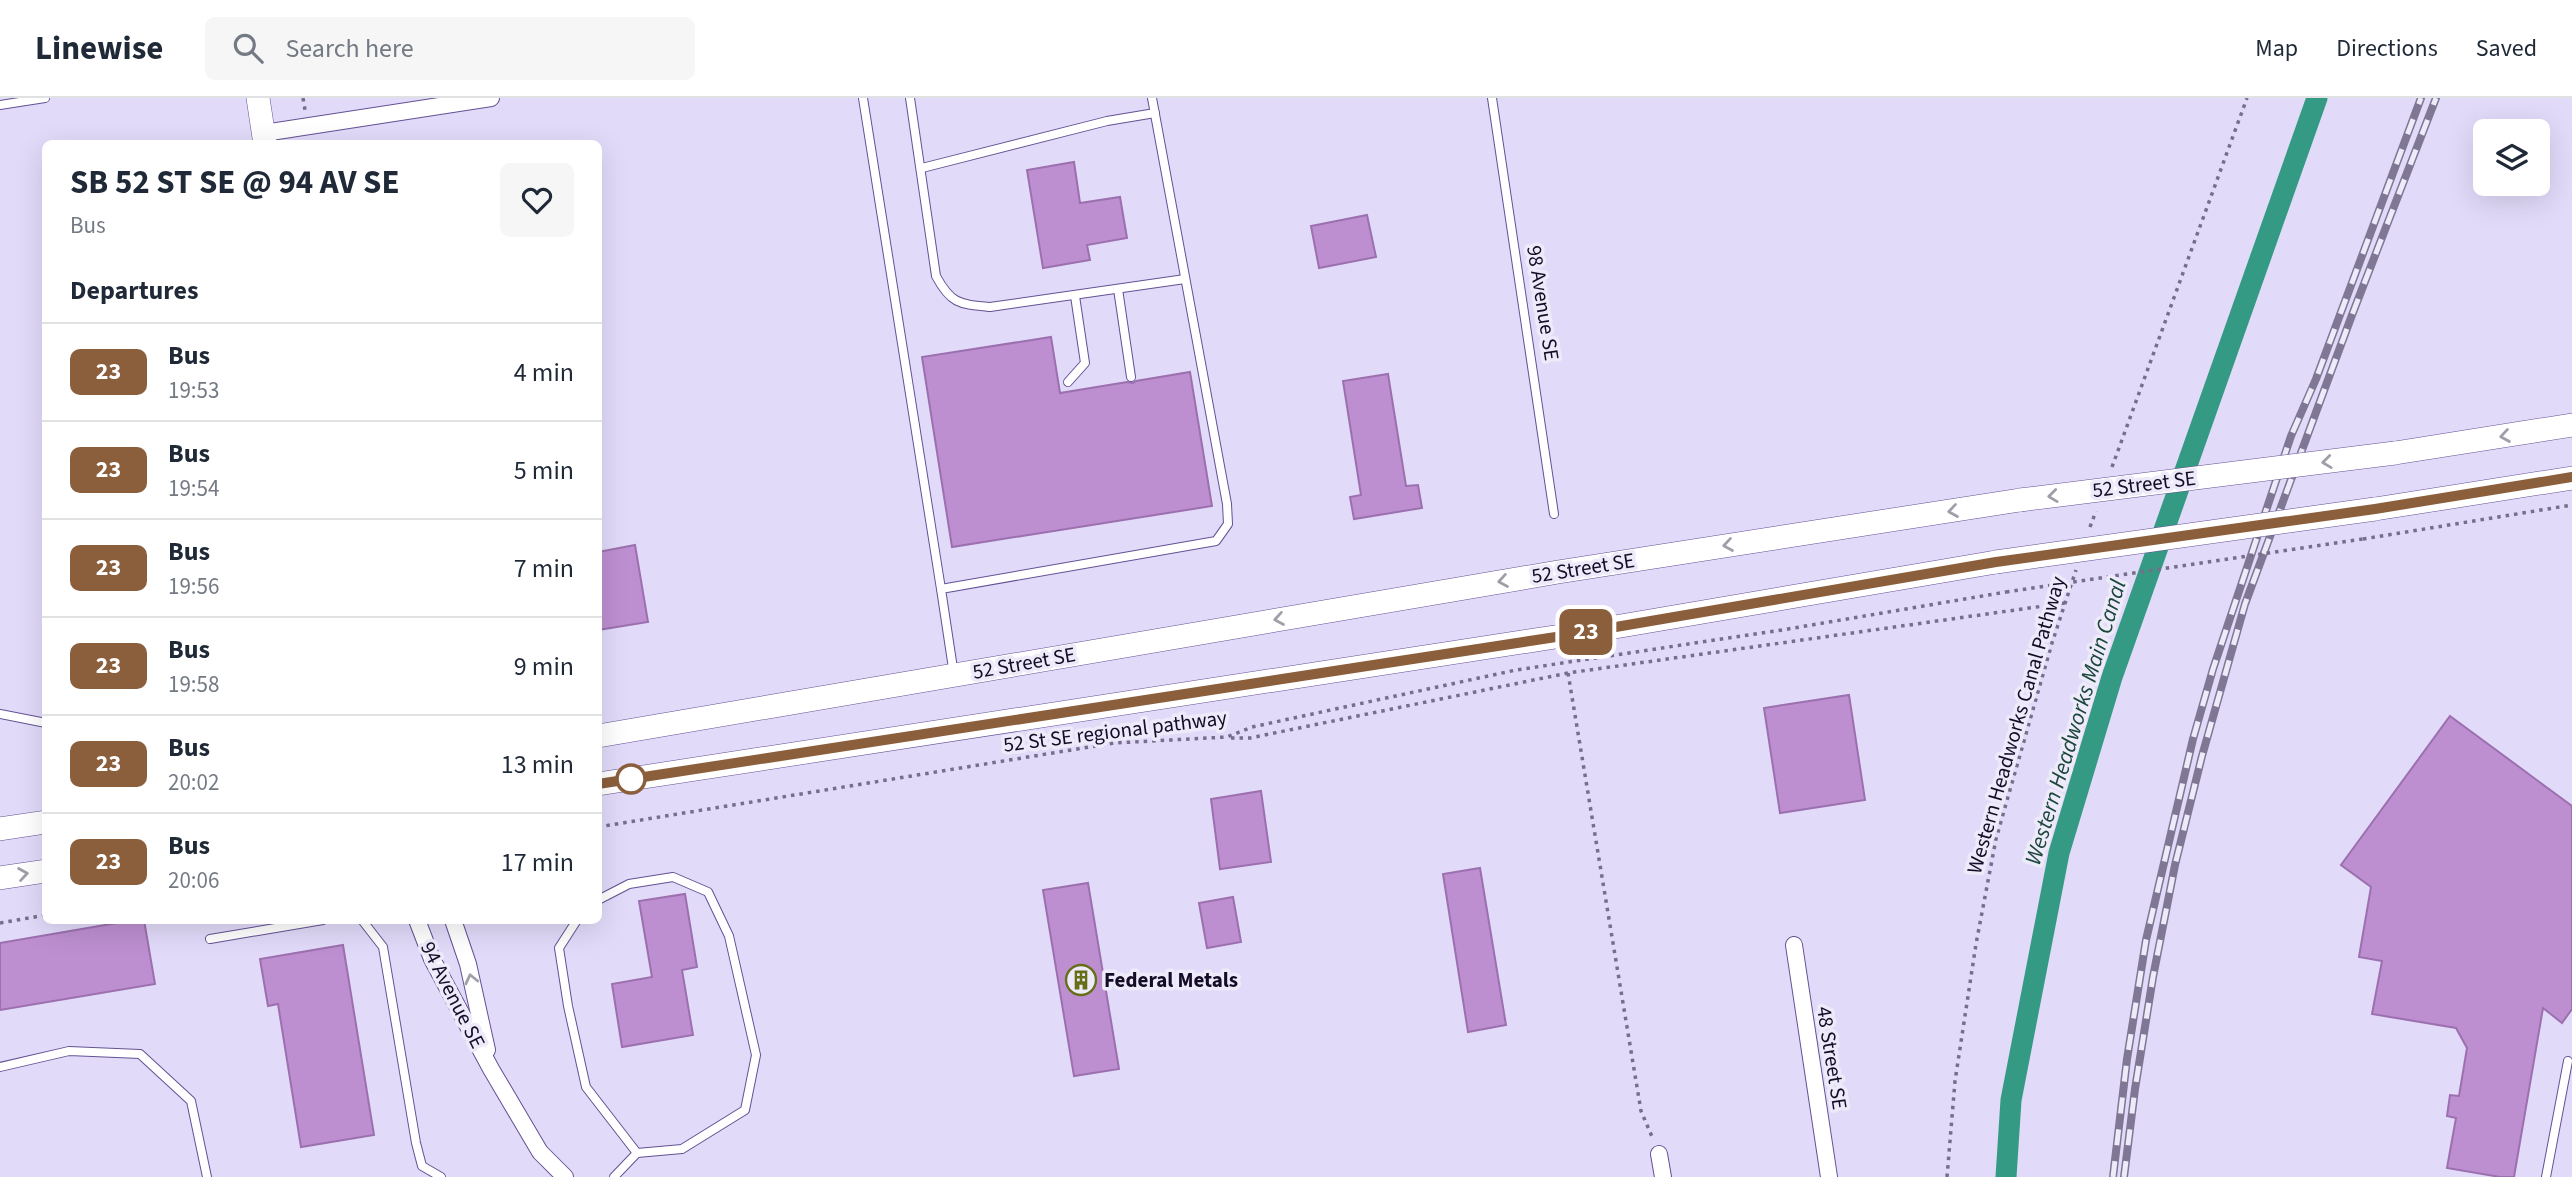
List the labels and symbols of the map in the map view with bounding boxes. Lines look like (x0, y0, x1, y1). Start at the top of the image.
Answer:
street label: 98 Avenue SE (1519, 243, 1567, 363)
one-way arrow (2499, 428, 2511, 443)
one-way arrow (2321, 454, 2333, 469)
street label: 52 Street SE (2090, 463, 2198, 505)
one-way arrow (2047, 488, 2059, 503)
one-way arrow (1947, 503, 1958, 518)
one-way arrow (1722, 538, 1734, 553)
street label: 52 Street SE (1529, 545, 1637, 591)
one-way arrow (1497, 573, 1509, 588)
street label: Western Headworks Canal Pathway (1959, 573, 2073, 877)
water label: Western Headworks Main Canal (2016, 575, 2135, 869)
line badge: 23 (1554, 609, 1618, 655)
one-way arrow (1273, 611, 1285, 626)
street label: 52 Street SE (970, 639, 1078, 687)
street label: 52 St SE regional pathway (1001, 702, 1229, 760)
unlabelled marker (616, 764, 646, 794)
one-way arrow (17, 867, 29, 882)
street label: 94 Avenue SE (413, 936, 493, 1054)
building icon: Federal Metals (1064, 963, 1098, 997)
place label: Federal Metals (1104, 965, 1238, 995)
one-way arrow (465, 973, 479, 985)
street label: 48 Street SE (1809, 1004, 1855, 1112)

